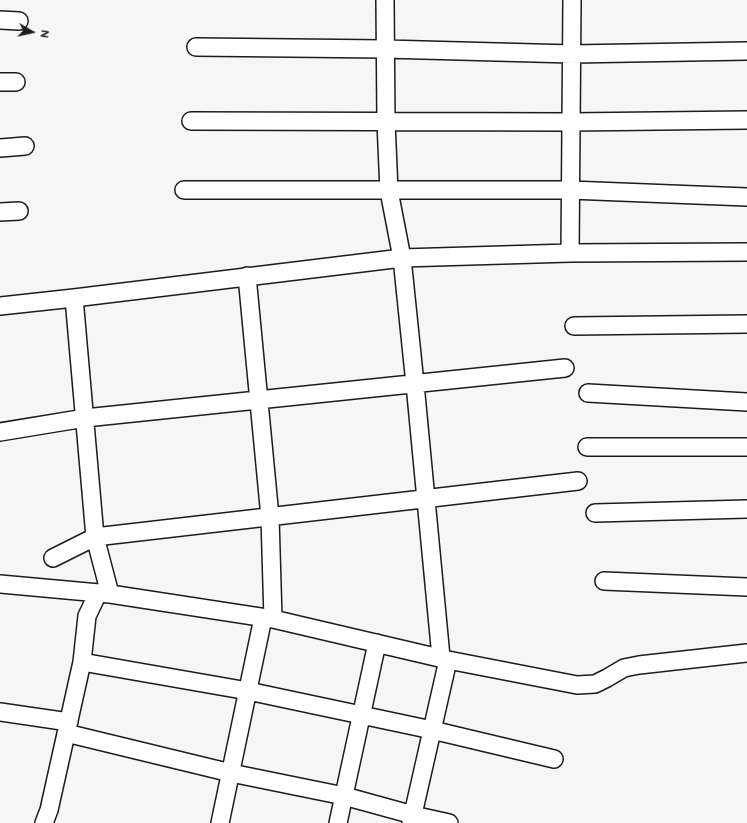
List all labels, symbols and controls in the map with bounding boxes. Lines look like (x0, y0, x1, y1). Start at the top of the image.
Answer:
north arrow (12, 12, 52, 52)
text: N (37, 29, 51, 39)

